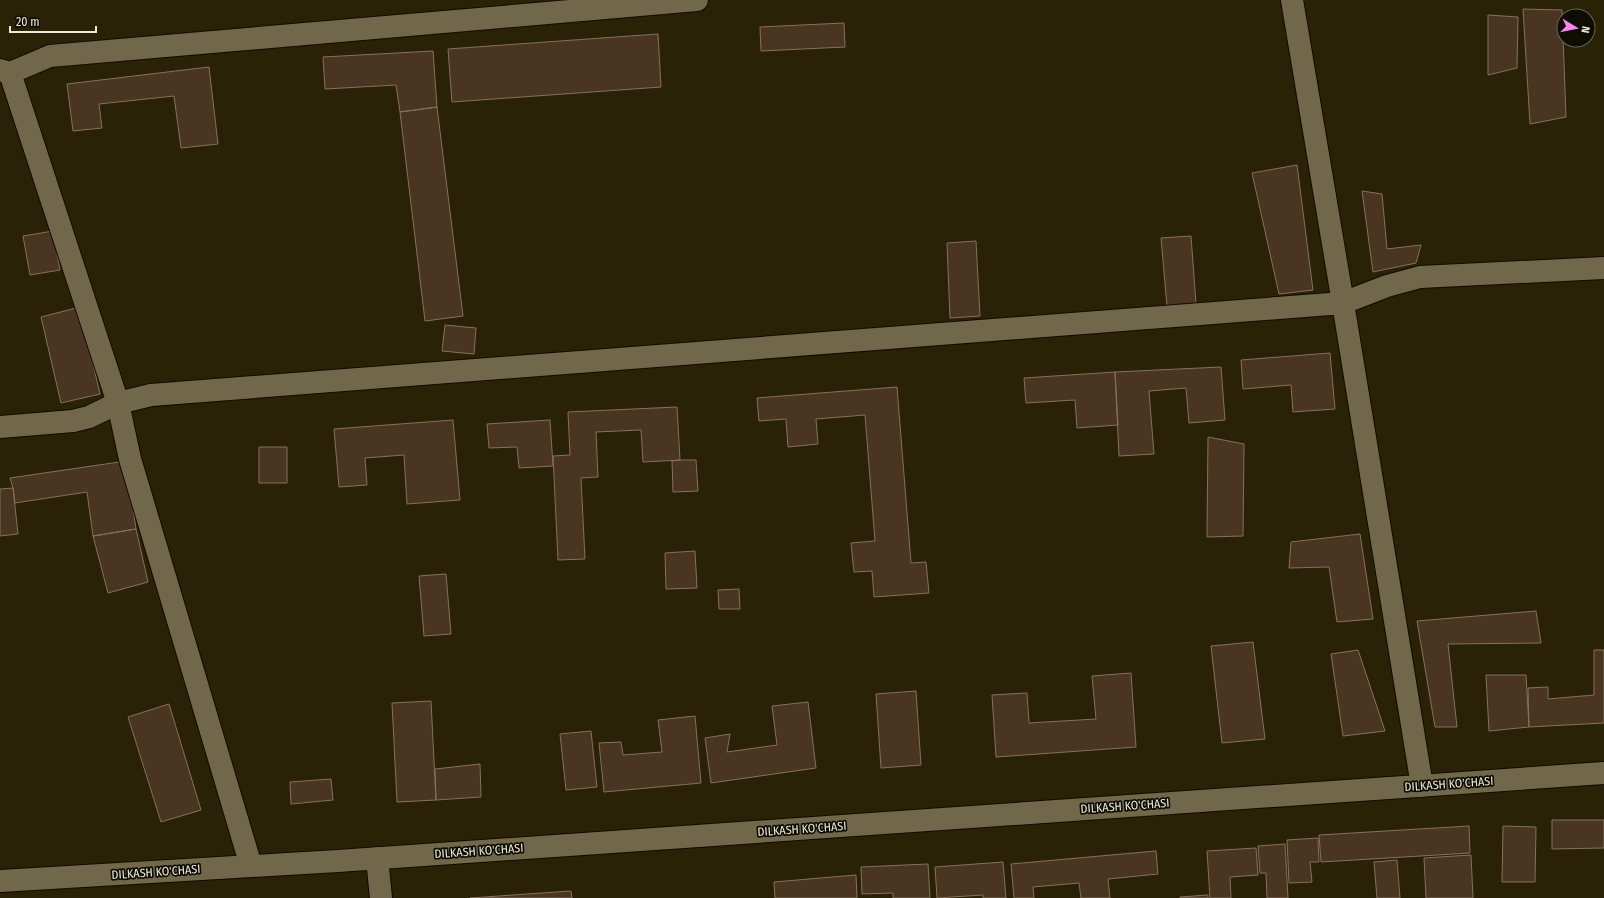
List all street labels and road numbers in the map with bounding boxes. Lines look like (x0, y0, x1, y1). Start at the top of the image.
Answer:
street label: DILKASH KO'CHASI (1404, 774, 1494, 794)
street label: DILKASH KO'CHASI (1080, 796, 1170, 816)
street label: DILKASH KO'CHASI (757, 819, 847, 839)
street label: DILKASH KO'CHASI (434, 841, 524, 861)
street label: DILKASH KO'CHASI (111, 862, 201, 882)

